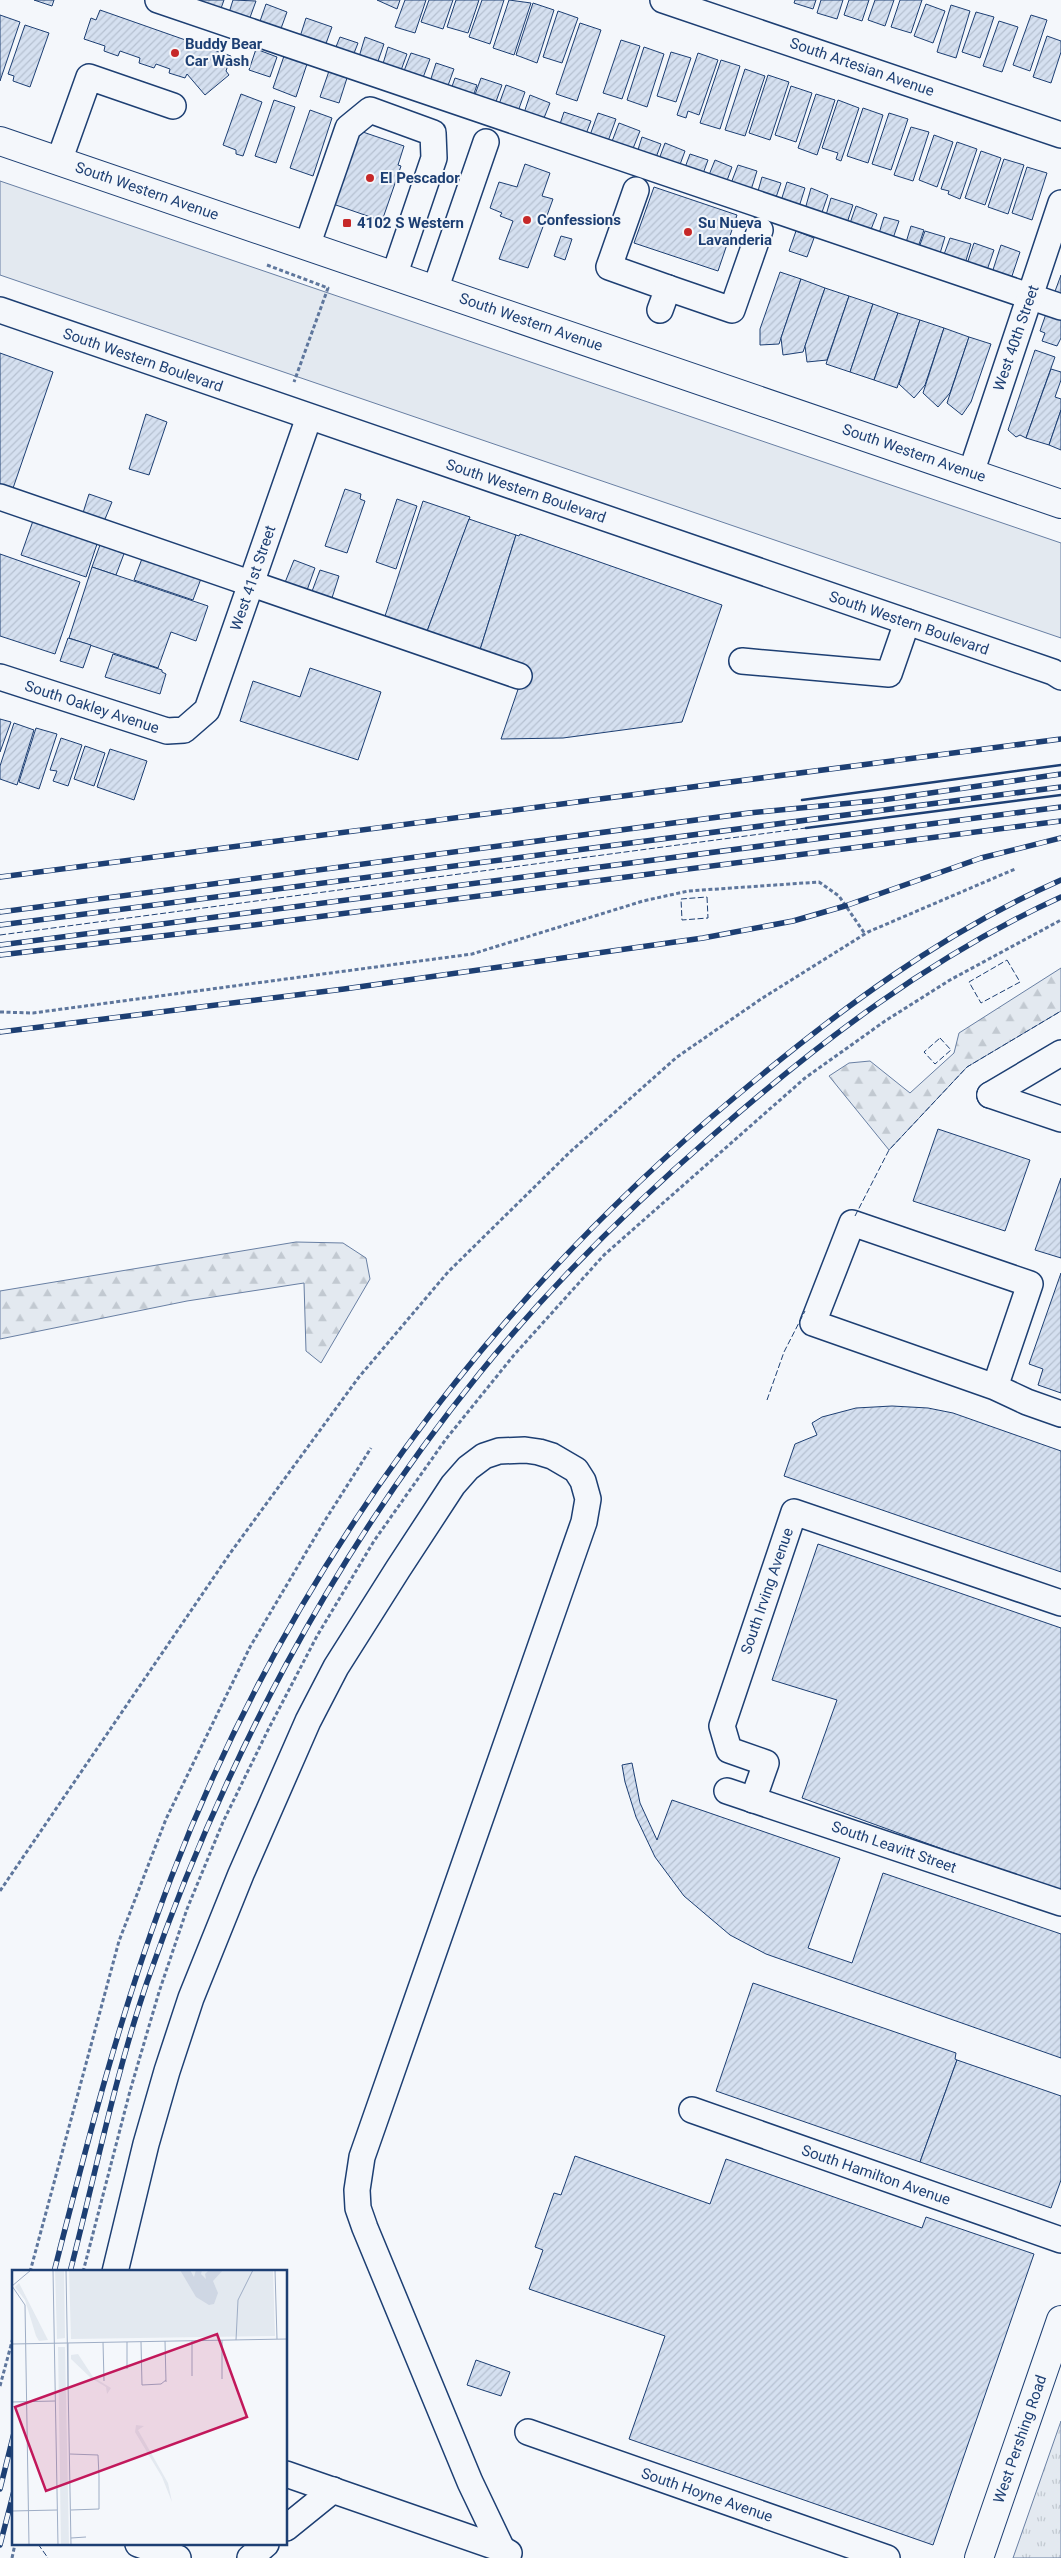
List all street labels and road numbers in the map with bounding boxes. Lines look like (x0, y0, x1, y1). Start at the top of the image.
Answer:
street label: South Artesian Avenue (788, 34, 937, 100)
street label: South Western Avenue (73, 158, 221, 224)
street label: West 40th Street (989, 283, 1043, 393)
street label: South Western Avenue (457, 289, 605, 355)
street label: South Western Boulevard (61, 324, 225, 396)
street label: South Western Avenue (840, 420, 988, 486)
street label: South Western Boulevard (444, 455, 608, 527)
street label: West 41st Street (227, 523, 279, 633)
street label: South Western Boulevard (827, 587, 991, 659)
street label: South Oakley Avenue (23, 677, 161, 737)
street label: South Irving Avenue (737, 1525, 797, 1656)
street label: South Leavitt Street (829, 1817, 959, 1877)
street label: South Hamilton Avenue (799, 2141, 953, 2209)
street label: West Pershing Road (990, 2373, 1050, 2505)
street label: South Hoyne Avenue (639, 2464, 775, 2526)

